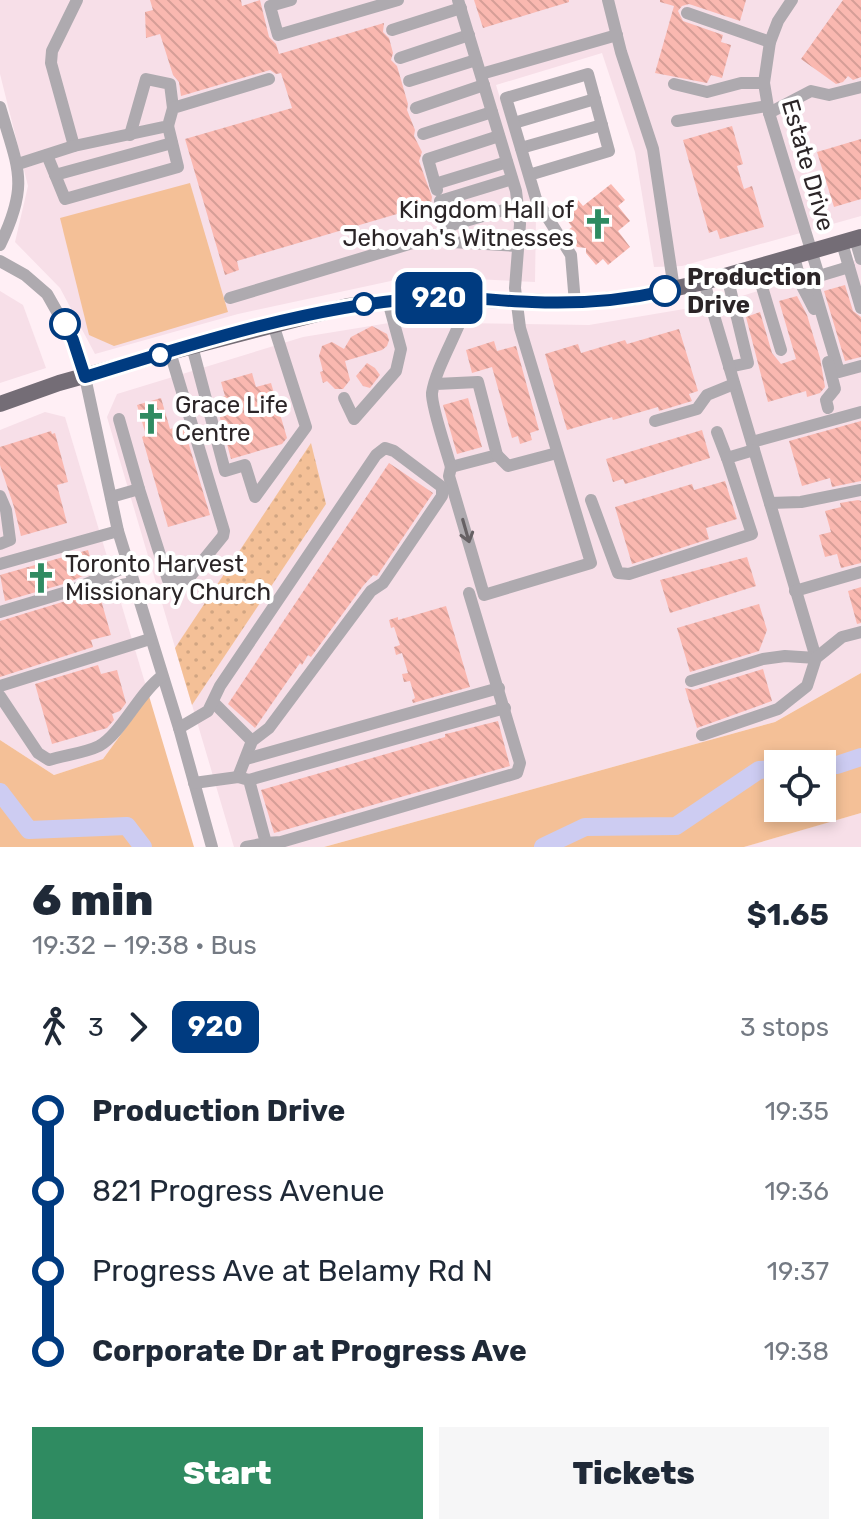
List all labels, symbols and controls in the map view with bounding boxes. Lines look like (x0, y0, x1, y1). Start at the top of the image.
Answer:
street label: Estate Drive (776, 96, 840, 234)
place label: Kingdom Hall of Jehovah's Witnesses (342, 196, 575, 252)
church icon: Kingdom Hall of Jehovah's Witnesses (581, 207, 615, 241)
place label: Production Drive (687, 263, 822, 319)
line badge: 920 (393, 272, 485, 324)
marker: Production Drive (650, 276, 680, 306)
text: 920 (411, 281, 467, 314)
unlabelled marker (353, 293, 375, 315)
unlabelled marker (50, 309, 80, 339)
unlabelled marker (149, 344, 171, 366)
place label: Grace Life Centre (175, 391, 288, 447)
church icon: Grace Life Centre (134, 402, 168, 436)
one-way arrow (460, 518, 474, 543)
place label: Toronto Harvest Missionary Church (65, 550, 271, 606)
church icon: Toronto Harvest Missionary Church (24, 561, 58, 595)
map controls (764, 750, 836, 822)
button: locate (764, 750, 836, 822)
text: 6 min (32, 874, 153, 926)
text: $1.65 (747, 897, 829, 933)
text: 19:32 – 19:38 · Bus (32, 930, 257, 961)
icon: walk (32, 1005, 76, 1049)
icon: forward (116, 1005, 160, 1049)
text: 920 (188, 1010, 243, 1043)
text: 3 (88, 1012, 104, 1043)
text: 3 stops (740, 1012, 829, 1043)
text: Production Drive (92, 1093, 345, 1129)
text: 19:35 (765, 1096, 829, 1127)
text: 821 Progress Avenue (92, 1173, 385, 1209)
text: 19:36 (764, 1176, 829, 1207)
text: Progress Ave at Belamy Rd N (92, 1253, 493, 1289)
text: 19:37 (767, 1256, 829, 1287)
text: Corporate Dr at Progress Ave (92, 1333, 527, 1369)
text: 19:38 (764, 1336, 829, 1367)
button: Start (32, 1427, 423, 1519)
button: Tickets (439, 1427, 829, 1519)

